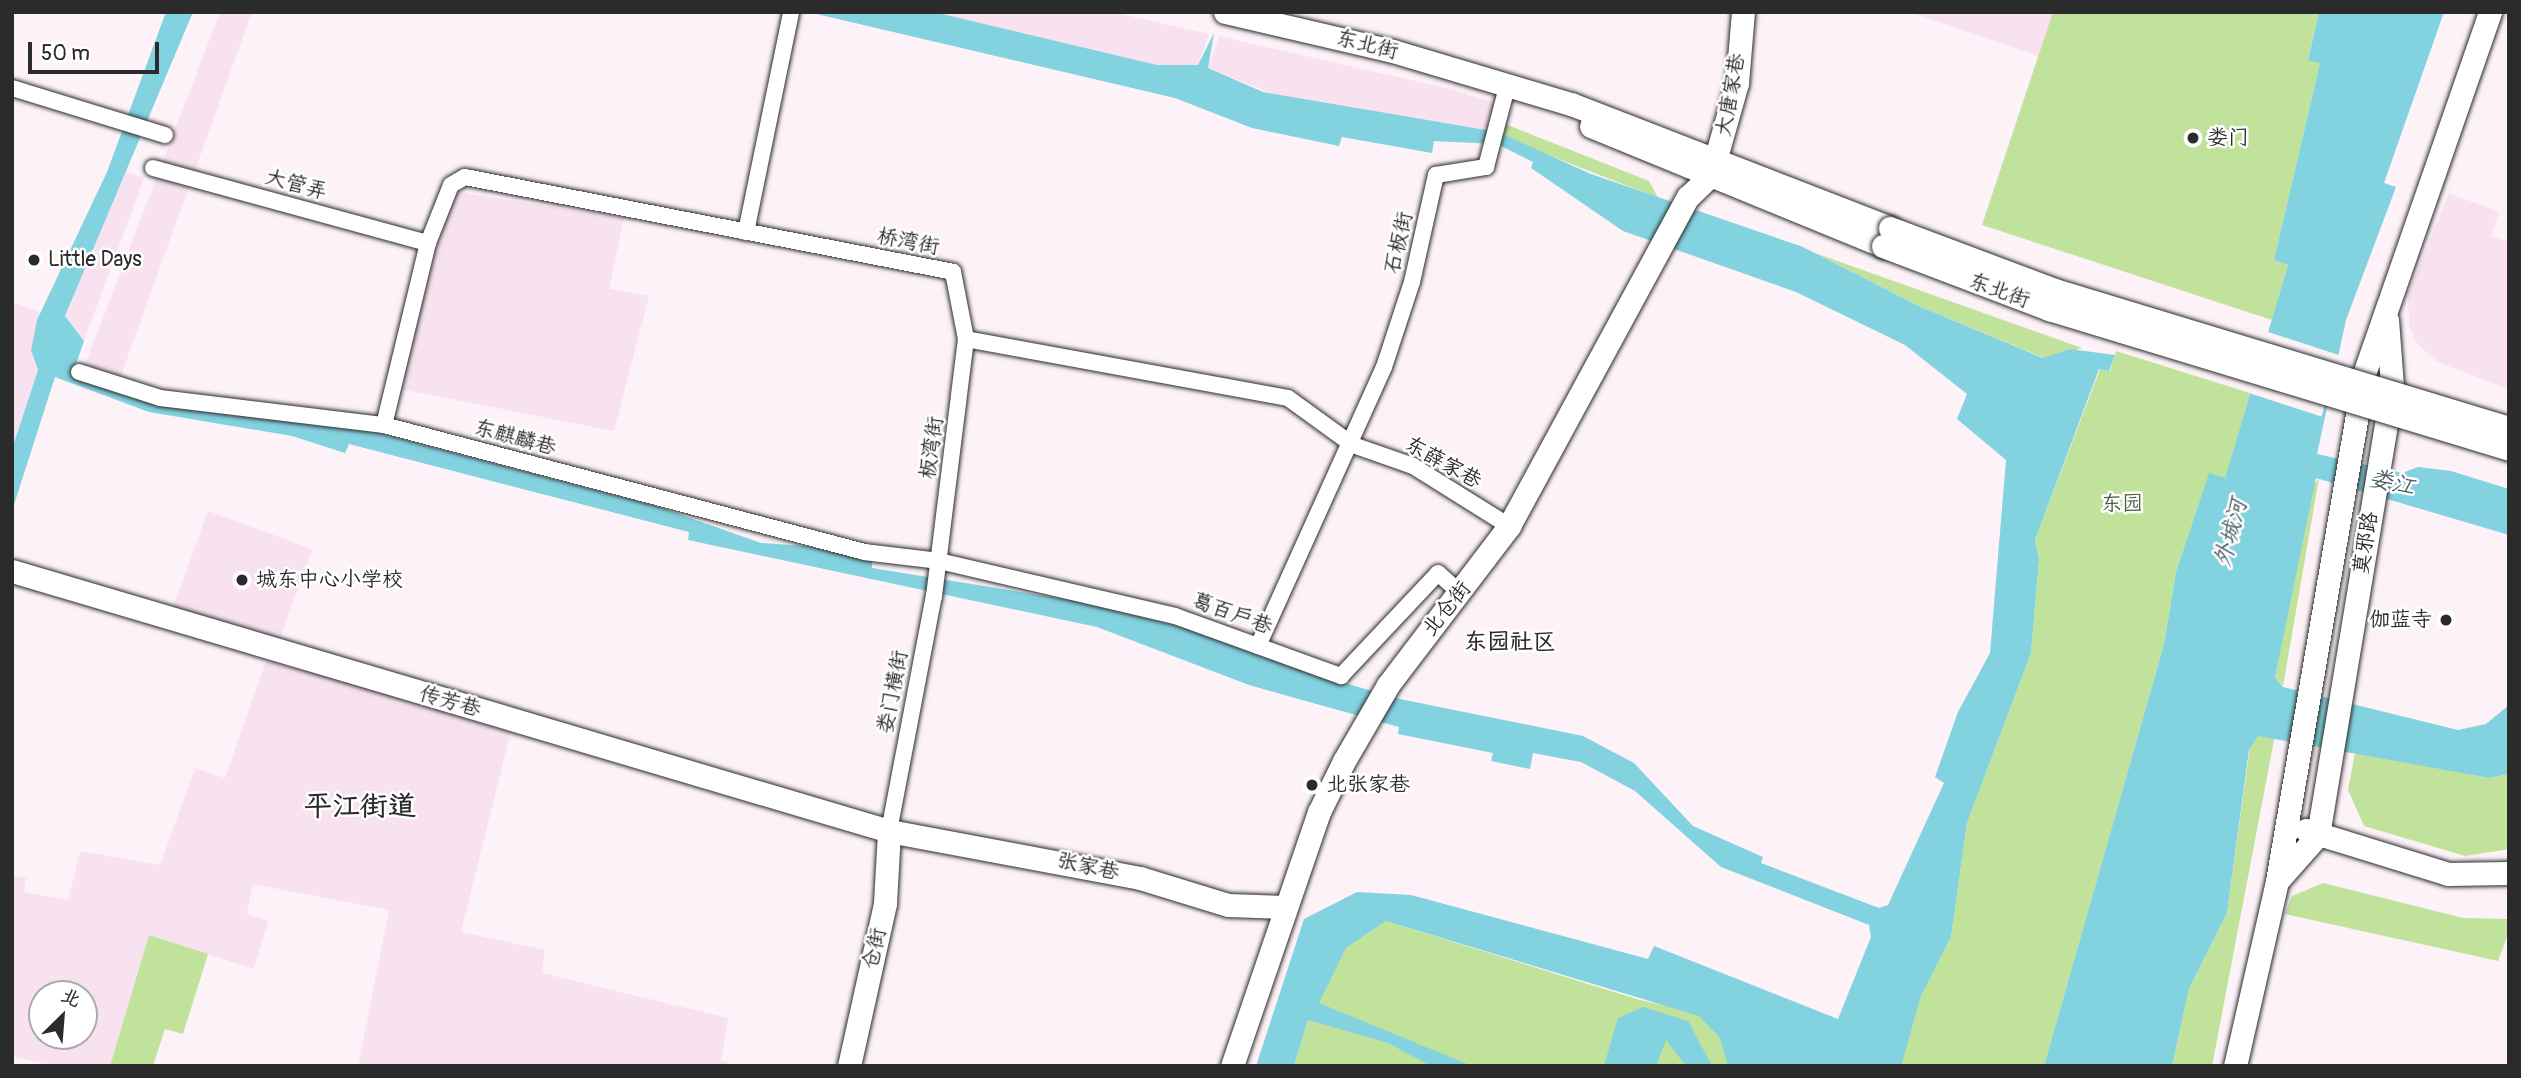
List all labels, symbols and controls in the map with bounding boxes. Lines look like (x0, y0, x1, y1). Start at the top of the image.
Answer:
street label: 东北街 (1333, 25, 1401, 65)
scale bar (32, 28, 163, 72)
text: 50 m (41, 40, 90, 67)
street label: 大唐家巷 (1711, 51, 1751, 139)
place label: 娄门 (2207, 125, 2249, 151)
marker: 娄门 (2185, 130, 2201, 146)
street label: 大管弄 (262, 165, 330, 205)
street label: 石板街 (1380, 209, 1418, 277)
street label: 桥湾街 (875, 224, 941, 260)
place label: Little Days (48, 247, 142, 273)
marker: Little Days (26, 252, 42, 268)
street label: 东北街 (1965, 268, 2033, 314)
street label: 东麒麟巷 (471, 415, 559, 461)
street label: 板湾街 (915, 415, 949, 481)
street label: 东薛家巷 (1400, 432, 1486, 494)
water label: 娄江 (2366, 464, 2418, 502)
park label: 东园 (2101, 491, 2143, 517)
water label: 外城河 (2209, 496, 2253, 570)
street label: 莫邪路 (2349, 510, 2383, 576)
place label: 城东中心小学校 (256, 567, 403, 593)
marker: 城东中心小学校 (234, 572, 250, 588)
street label: 北仓街 (1417, 577, 1477, 641)
street label: 葛百户巷 (1188, 588, 1276, 640)
place label: 伽蓝寺 (2369, 607, 2432, 633)
marker: 伽蓝寺 (2438, 612, 2454, 628)
district label: 东园社区 (1464, 628, 1556, 656)
street label: 娄门横街 (873, 648, 913, 736)
street label: 传芳巷 (416, 681, 484, 723)
place label: 北张家巷 (1326, 772, 1410, 798)
marker: 北张家巷 (1304, 777, 1320, 793)
district label: 平江街道 (304, 790, 416, 824)
street label: 张家巷 (1055, 848, 1121, 886)
street label: 仓街 (858, 926, 892, 972)
north arrow (28, 980, 98, 1050)
text: 北 (57, 983, 85, 1013)

